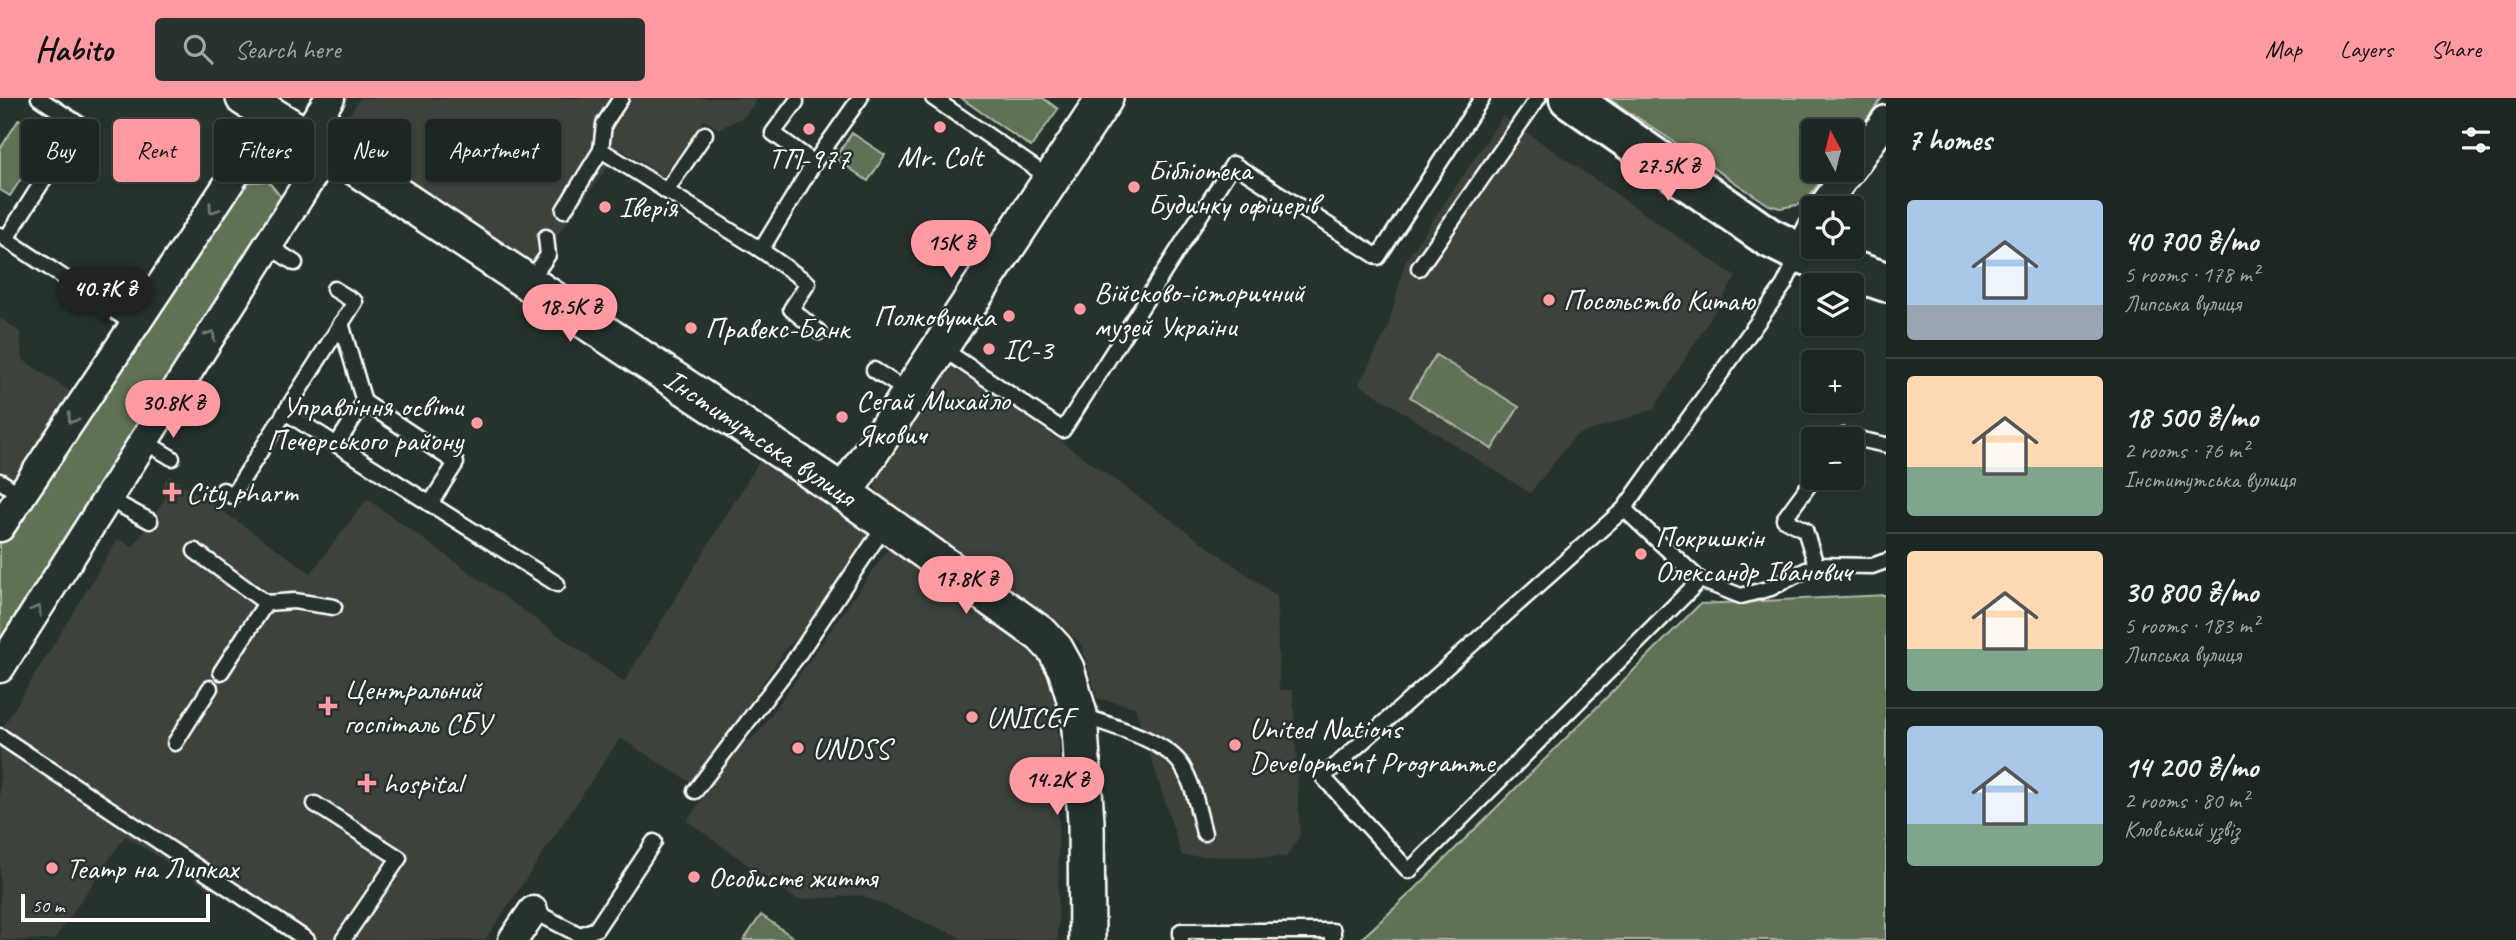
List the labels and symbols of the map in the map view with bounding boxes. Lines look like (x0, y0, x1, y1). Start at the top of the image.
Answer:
marker: Mr. Colt (932, 119, 948, 135)
north arrow (1801, 119, 1864, 182)
marker: ТП-977 (801, 121, 817, 137)
place label: Mr. Colt (897, 137, 986, 175)
place label: ТП-977 (768, 139, 852, 177)
pin: 27.5K ₴ (1603, 144, 1733, 203)
place label: Бібліотека Будинку офіцерів (1148, 151, 1325, 223)
marker: Бібліотека Будинку офіцерів (1126, 179, 1142, 195)
place label: Іверія (619, 188, 678, 226)
marker: Іверія (597, 199, 613, 215)
one-way arrow (208, 201, 221, 214)
pin: 15K ₴ (902, 220, 1000, 280)
pin: 40.7K ₴ (40, 266, 170, 326)
place label: Війсково-історичний музей України (1094, 273, 1306, 345)
place label: Посольство Китаю (1563, 281, 1757, 319)
pin: 18.5K ₴ (505, 285, 635, 344)
marker: Посольство Китаю (1541, 292, 1557, 308)
place label: Полковушка (874, 297, 997, 335)
marker: Війсково-історичний музей України (1072, 301, 1088, 317)
marker: Полковушка (1001, 308, 1017, 324)
place label: Правекс-Банк (705, 309, 851, 347)
marker: Правекс-Банк (683, 320, 699, 336)
one-way arrow (202, 329, 215, 342)
place label: ІС-3 (1003, 330, 1055, 368)
marker: ІС-3 (981, 341, 997, 357)
street label: Інститутська вулиця (657, 360, 866, 516)
pin: 30.8K ₴ (108, 380, 238, 440)
place label: Сегай Михайло Якович (856, 381, 1011, 453)
place label: Управління освіти Печерського району (267, 387, 465, 459)
marker: Сегай Михайло Якович (834, 409, 850, 425)
one-way arrow (68, 411, 81, 424)
marker: Управління освіти Печерського району (469, 415, 485, 431)
place label: City pharm (186, 473, 299, 511)
marker: City pharm (164, 484, 180, 500)
place label: Покришкін Олександр Іванович (1655, 518, 1855, 590)
marker: Покришкін Олександр Іванович (1633, 546, 1649, 562)
pin: 17.8K ₴ (901, 556, 1031, 616)
one-way arrow (28, 605, 41, 618)
place label: Центральний госпіталь СБУ (344, 670, 496, 742)
marker: Центральний госпіталь СБУ (318, 696, 338, 716)
place label: UNICEF (986, 698, 1079, 736)
marker: UNICEF (964, 709, 980, 725)
place label: United Nations Development Programme (1249, 709, 1497, 781)
place label: UNDSS (812, 729, 895, 767)
marker: United Nations Development Programme (1227, 737, 1243, 753)
marker: UNDSS (790, 740, 806, 756)
pin: 14.2K ₴ (992, 758, 1122, 817)
place label: hospital (383, 764, 467, 802)
marker: hospital (357, 773, 377, 793)
place label: Театр на Липках (66, 849, 241, 887)
place label: Особисте життя (708, 858, 880, 896)
marker: Театр на Липках (44, 860, 60, 876)
marker: Особисте життя (686, 869, 702, 885)
scale bar (21, 891, 210, 923)

